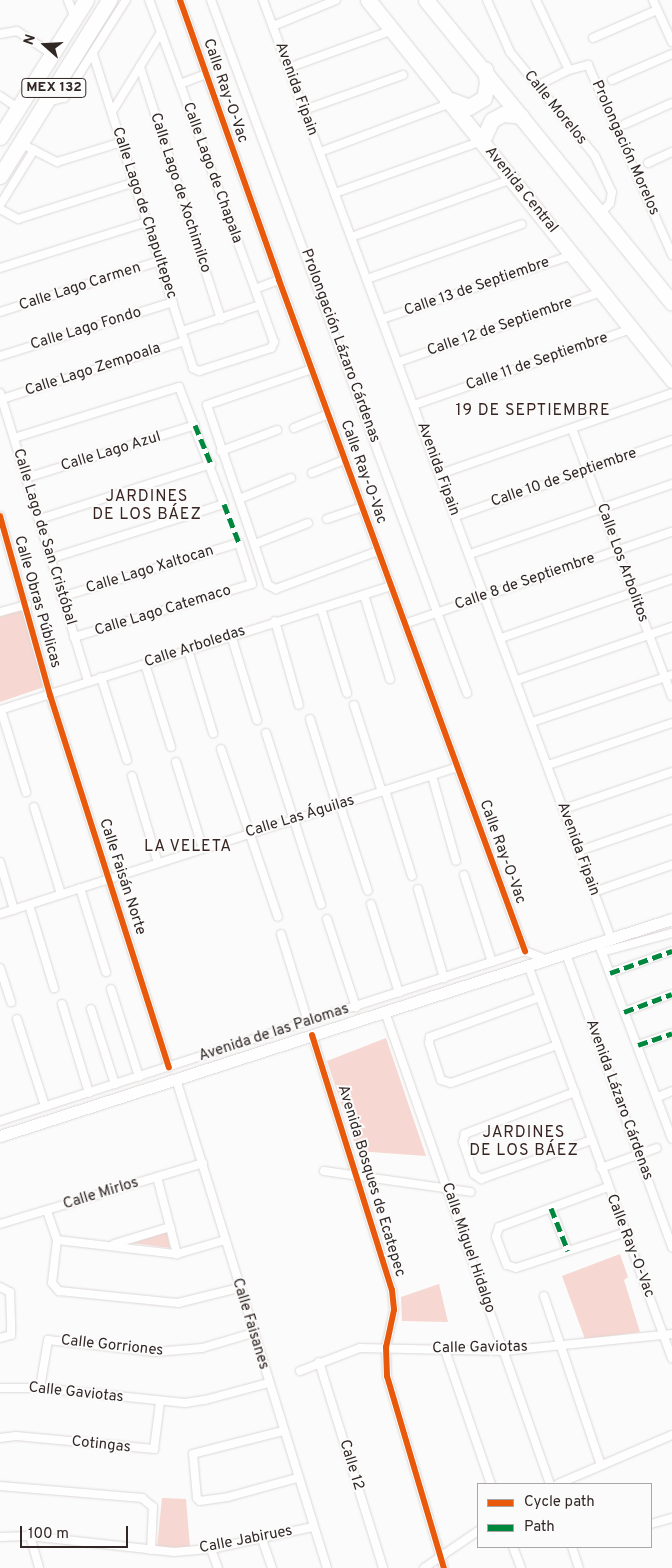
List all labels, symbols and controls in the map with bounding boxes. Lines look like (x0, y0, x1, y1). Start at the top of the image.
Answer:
north arrow (20, 20, 70, 70)
text: N (21, 32, 40, 47)
street label: Calle Ray-O-Vac (199, 36, 251, 146)
street label: Avenida Fipain (271, 40, 321, 138)
street label: Calle Morelos (520, 67, 590, 149)
road number: MEX 132 (20, 76, 88, 100)
street label: Prolongación Morelos (587, 78, 663, 218)
street label: Calle Lago de Chapala (178, 100, 246, 246)
street label: Calle Lago de Xochimilco (146, 111, 214, 275)
street label: Calle Lago de Chapultepec (108, 125, 180, 301)
street label: Avenida Central (481, 143, 561, 237)
street label: Prolongación Lázaro Cárdenas (296, 247, 384, 445)
street label: Calle 13 de Septiembre (402, 254, 552, 320)
street label: Calle Lago Carmen (17, 259, 143, 315)
street label: Calle 12 de Septiembre (425, 294, 575, 360)
street label: Calle Lago Fondo (28, 304, 144, 354)
street label: Calle 11 de Septiembre (464, 329, 610, 395)
street label: Calle Lago Zempoala (23, 340, 163, 400)
district label: 19 DE SEPTIEMBRE (453, 401, 613, 421)
street label: Calle Ray-O-Vac (336, 418, 390, 526)
street label: Avenida Fipain (413, 420, 463, 518)
street label: Calle Lago Azul (59, 428, 163, 476)
street label: Calle 10 de Septiembre (489, 445, 639, 511)
street label: Calle Lago de San Cristóbal (9, 447, 79, 627)
district label: JARDINES DE LOS BÁEZ (91, 487, 203, 525)
street label: Calle Los Arbolitos (592, 501, 652, 625)
street label: Calle Obras Públicas (10, 534, 64, 670)
street label: Calle Lago Xaltocan (84, 542, 216, 598)
street label: Calle 8 de Septiembre (453, 550, 597, 614)
street label: Calle Lago Catemaco (93, 582, 233, 640)
street label: Calle Arboledas (142, 622, 248, 672)
street label: Calle Las Águilas (243, 792, 357, 842)
street label: Calle Ray-O-Vac (475, 798, 529, 906)
street label: Avenida Fipain (553, 800, 603, 898)
street label: Calle Faisán Norte (95, 816, 149, 938)
district label: LA VELETA (142, 837, 234, 857)
street label: Avenida de las Palomas (197, 1000, 351, 1066)
street label: Avenida Lázaro Cárdenas (582, 1017, 656, 1183)
street label: Avenida Bosques de Ecatepec (333, 1083, 409, 1279)
district label: JARDINES DE LOS BÁEZ (468, 1123, 580, 1161)
street label: Calle Mirlos (61, 1174, 141, 1214)
street label: Calle Miguel Hidalgo (437, 1181, 499, 1315)
street label: Calle Ray-O-Vac (602, 1192, 658, 1300)
street label: Calle Faisanes (228, 1276, 272, 1372)
street label: Calle Gorriones (60, 1332, 164, 1360)
street label: Calle Gaviotas (432, 1338, 528, 1358)
street label: Calle Gaviotas (28, 1379, 124, 1407)
street label: Cotingas (71, 1433, 131, 1457)
street label: Calle 12 (335, 1438, 367, 1492)
legend (477, 1483, 652, 1548)
text: Cycle path (524, 1493, 595, 1512)
scale bar (22, 1516, 130, 1548)
text: Path (524, 1518, 555, 1537)
street label: Calle Jabirues (198, 1522, 294, 1558)
text: 100 m (28, 1525, 69, 1544)

